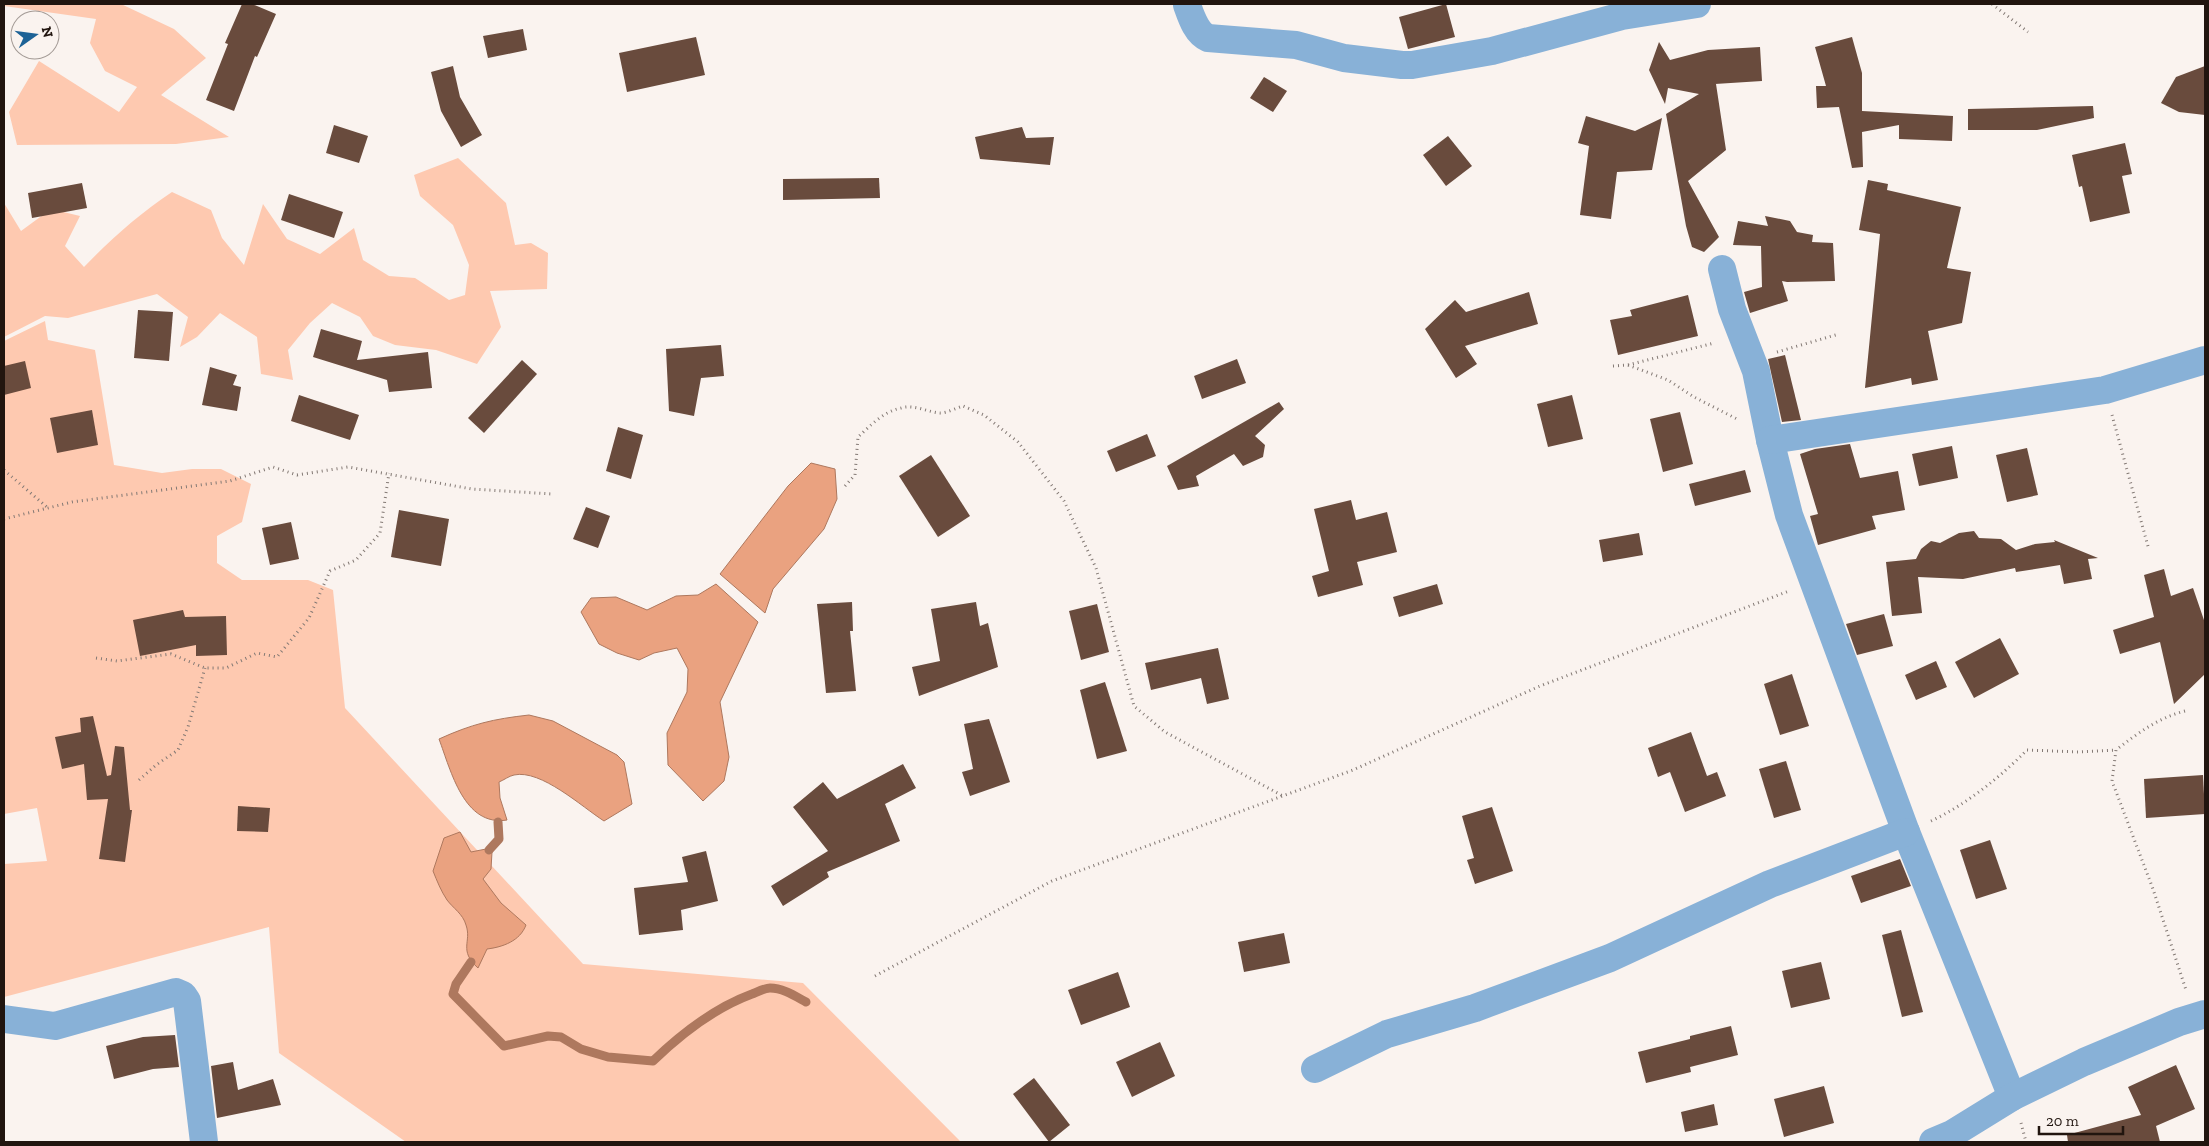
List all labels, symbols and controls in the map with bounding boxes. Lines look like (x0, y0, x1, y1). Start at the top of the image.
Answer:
north arrow (10, 10, 60, 60)
text: N (38, 25, 57, 40)
scale bar (2039, 1104, 2123, 1136)
text: 20 m (2046, 1112, 2079, 1130)

